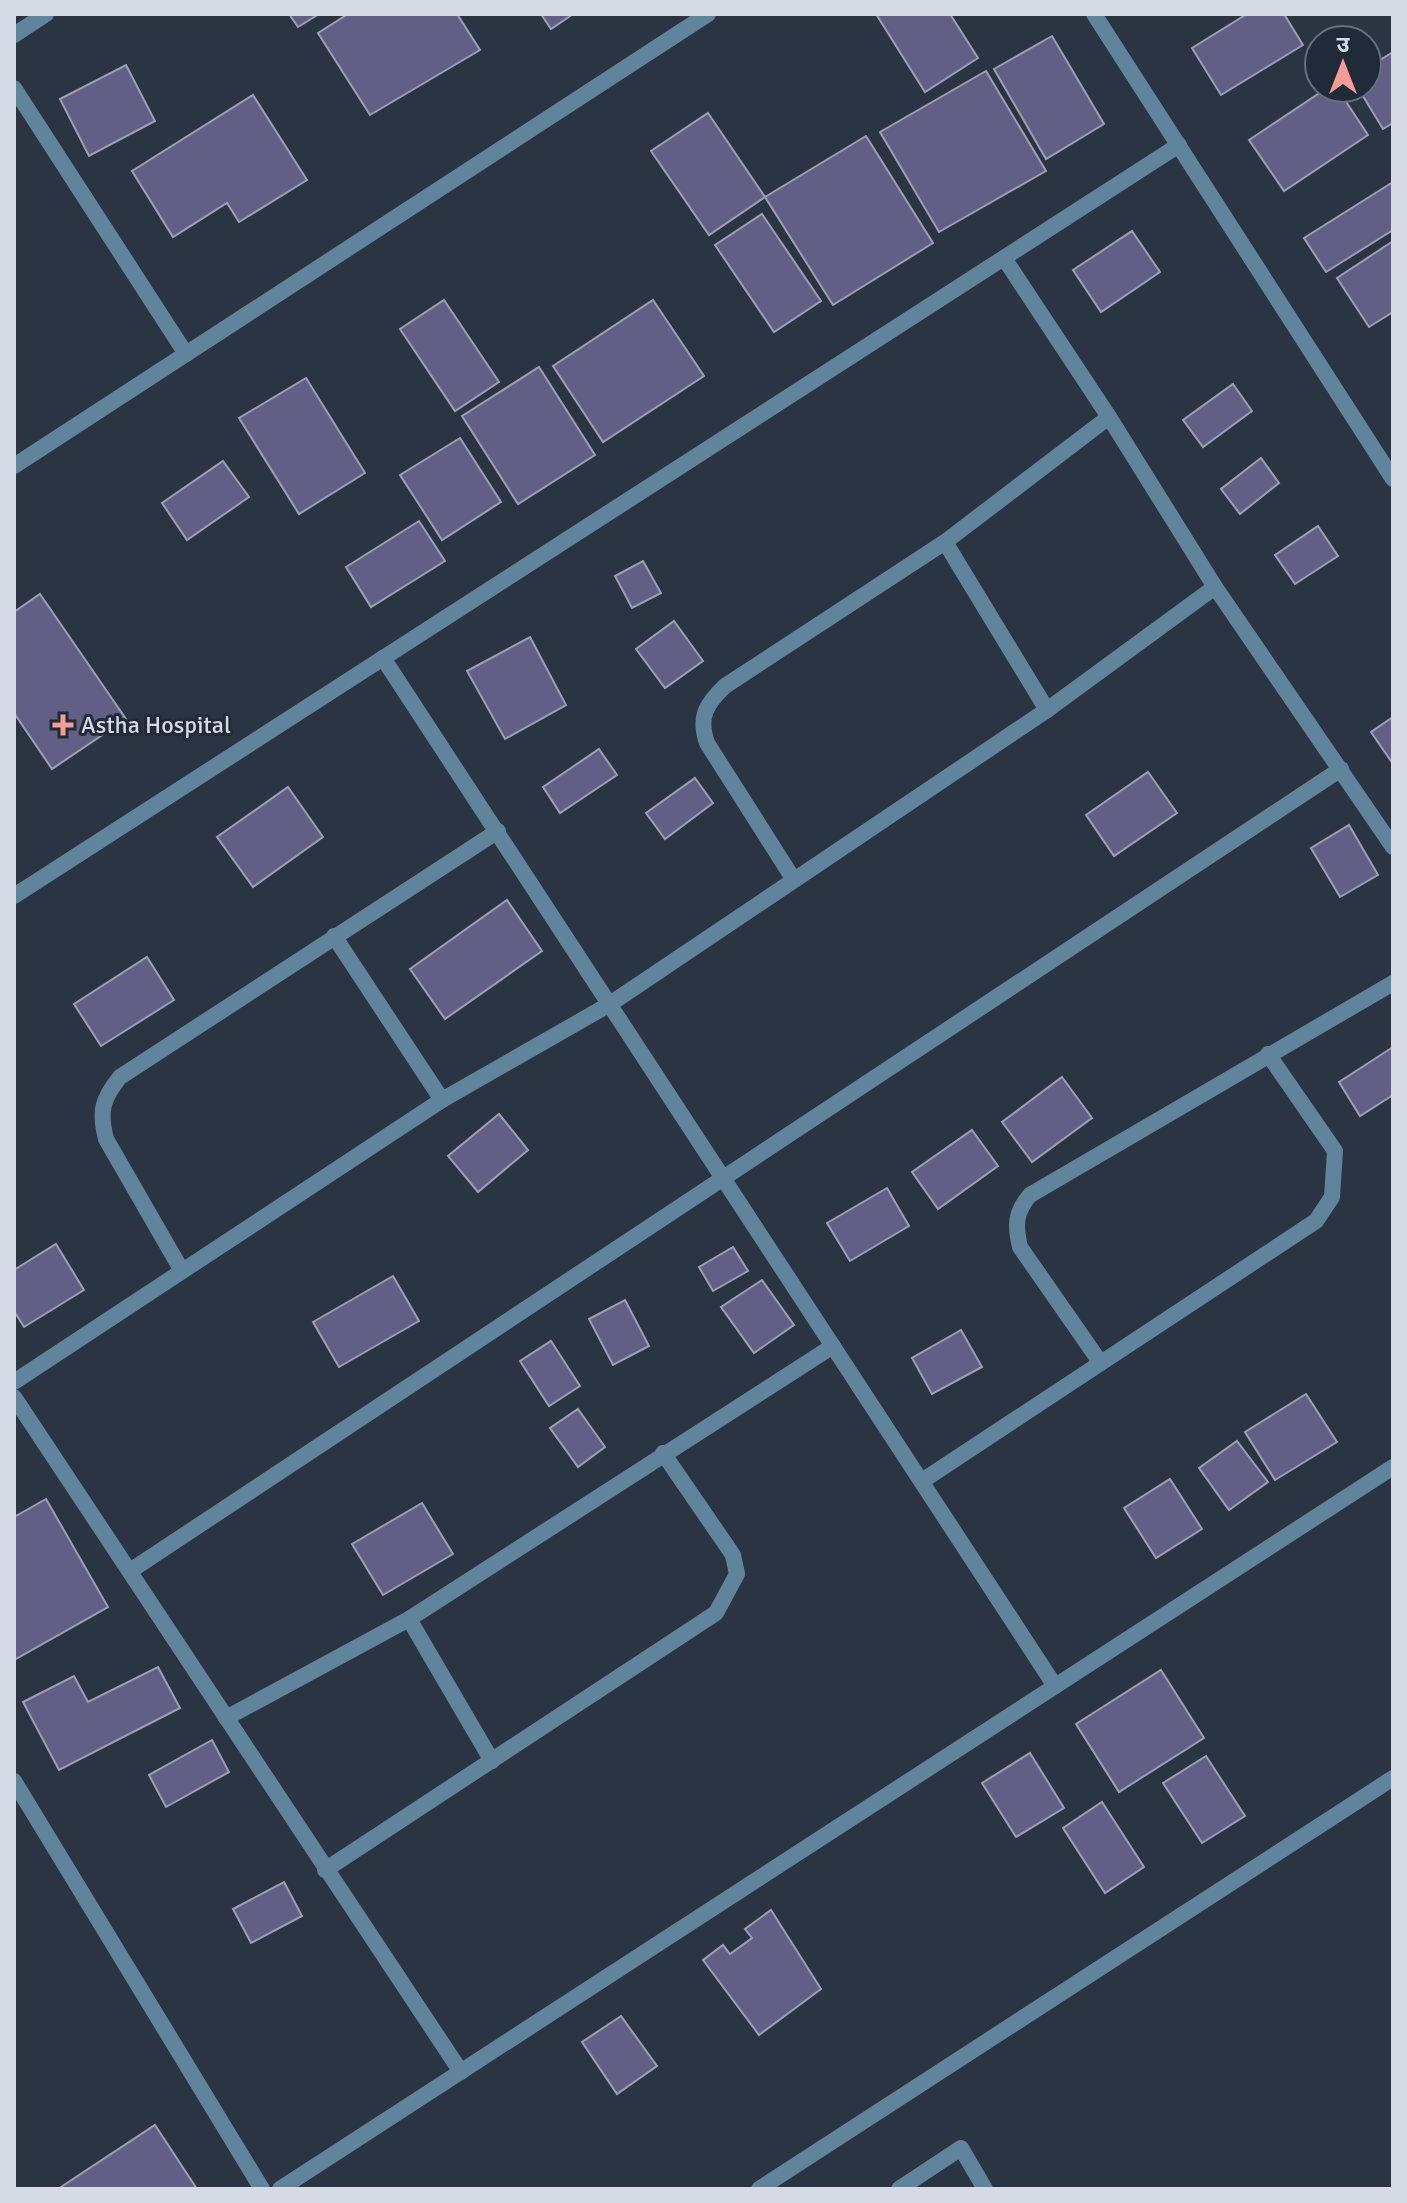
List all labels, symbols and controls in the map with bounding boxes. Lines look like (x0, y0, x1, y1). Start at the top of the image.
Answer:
north arrow (1303, 24, 1383, 104)
text: उ (1337, 31, 1351, 58)
place label: Astha Hospital (81, 710, 231, 740)
marker: Astha Hospital (52, 714, 74, 736)

